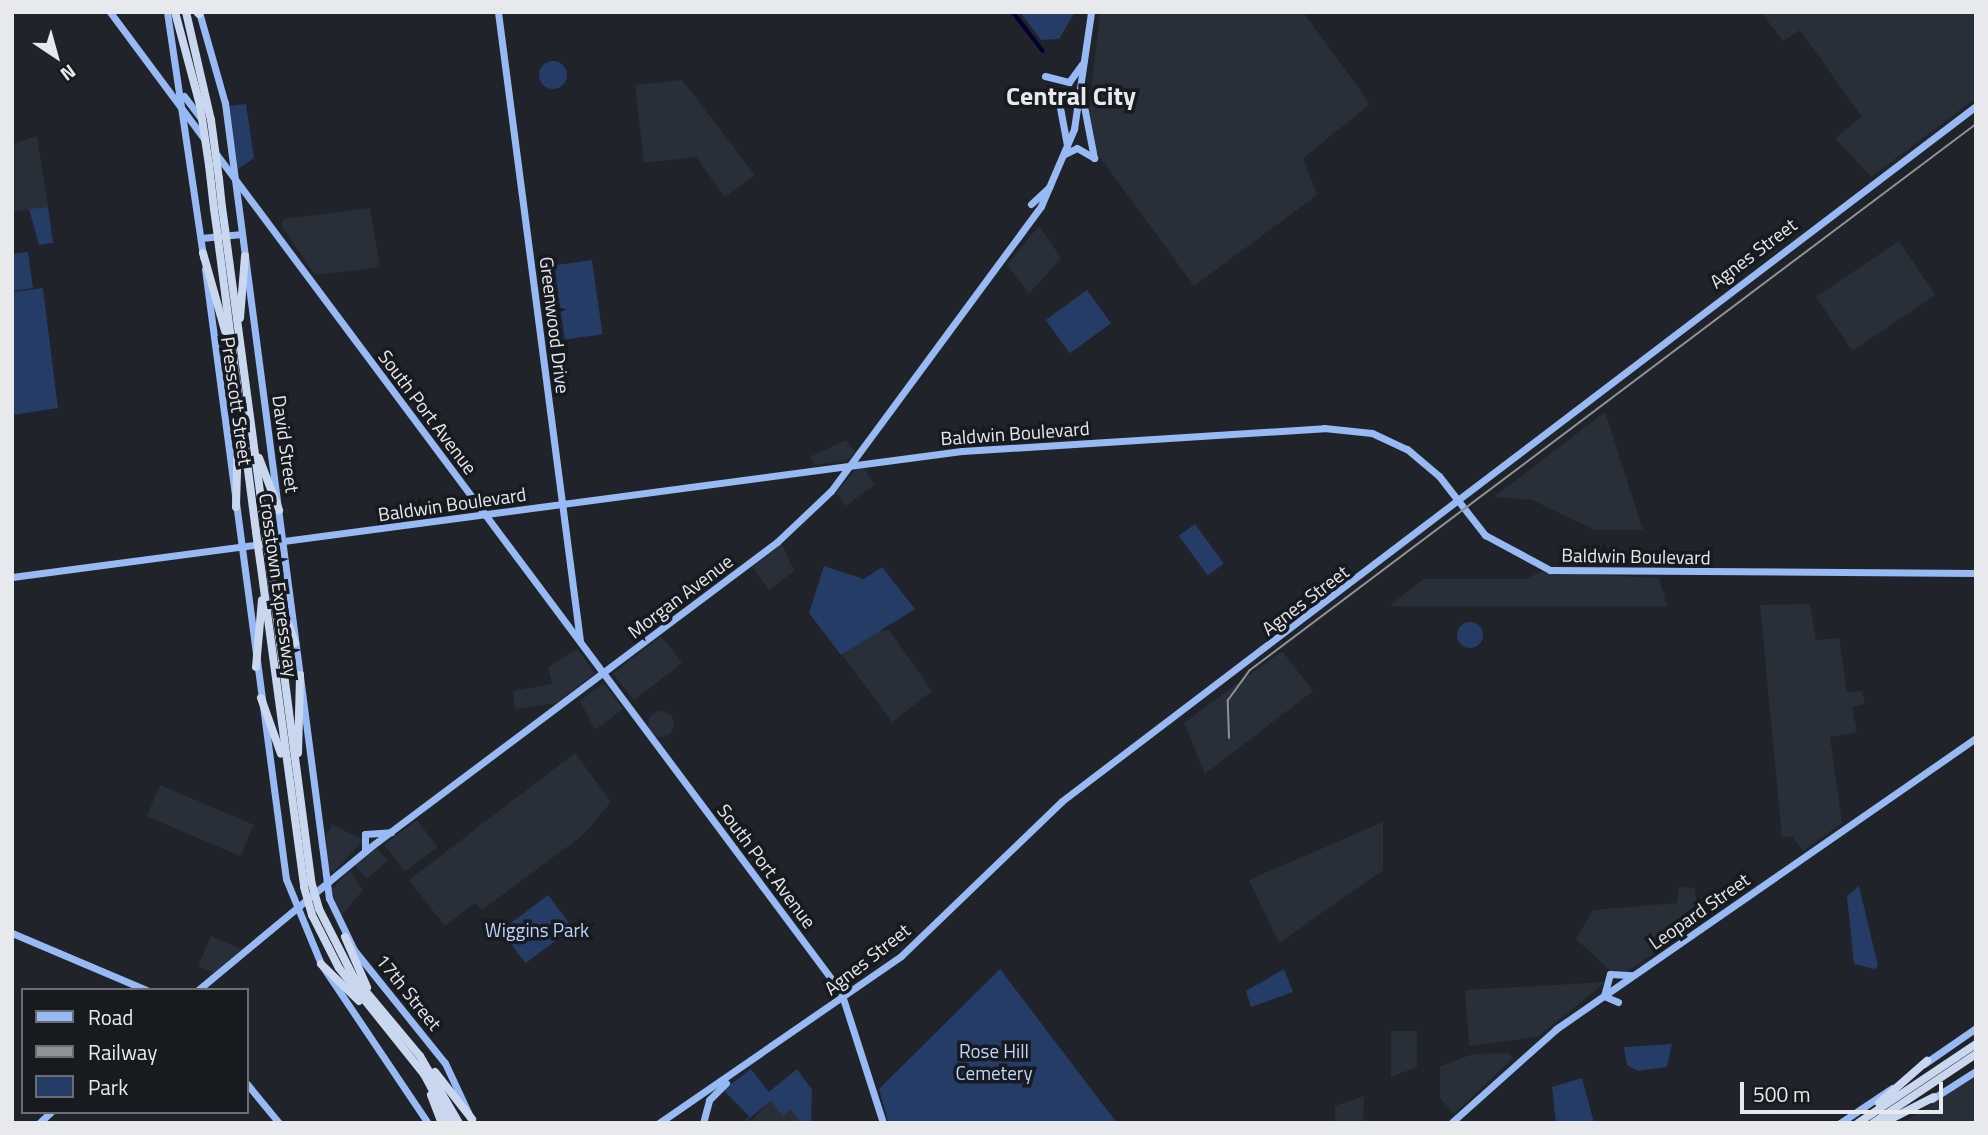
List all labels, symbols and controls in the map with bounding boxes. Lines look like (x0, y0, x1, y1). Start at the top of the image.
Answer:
north arrow (21, 21, 91, 91)
text: N (55, 58, 82, 89)
district label: Central City (1006, 80, 1136, 112)
street label: Agnes Street (1705, 213, 1801, 293)
street label: Greenwood Drive (535, 255, 575, 395)
street label: Presscott Street (217, 335, 257, 467)
street label: South Port Avenue (374, 345, 482, 479)
street label: David Street (268, 394, 304, 494)
street label: Baldwin Boulevard (940, 416, 1090, 450)
street label: Baldwin Boulevard (377, 482, 527, 526)
street label: Crosstown Expressway (255, 492, 303, 678)
street label: Baldwin Boulevard (1561, 543, 1711, 569)
street label: Morgan Avenue (623, 549, 737, 643)
street label: Agnes Street (1257, 560, 1353, 640)
street label: South Port Avenue (713, 799, 821, 933)
street label: Leopard Street (1644, 868, 1754, 954)
street label: Agnes Street (820, 918, 914, 1000)
park label: Wiggins Park (485, 919, 589, 941)
street label: 17th Street (371, 949, 447, 1035)
legend (21, 988, 248, 1114)
text: Road (88, 1001, 133, 1033)
text: Railway (88, 1036, 157, 1068)
park label: Rose Hill Cemetery (955, 1040, 1033, 1084)
scale bar (1743, 1068, 1946, 1112)
text: Park (88, 1071, 128, 1103)
text: 500 m (1753, 1078, 1810, 1110)

